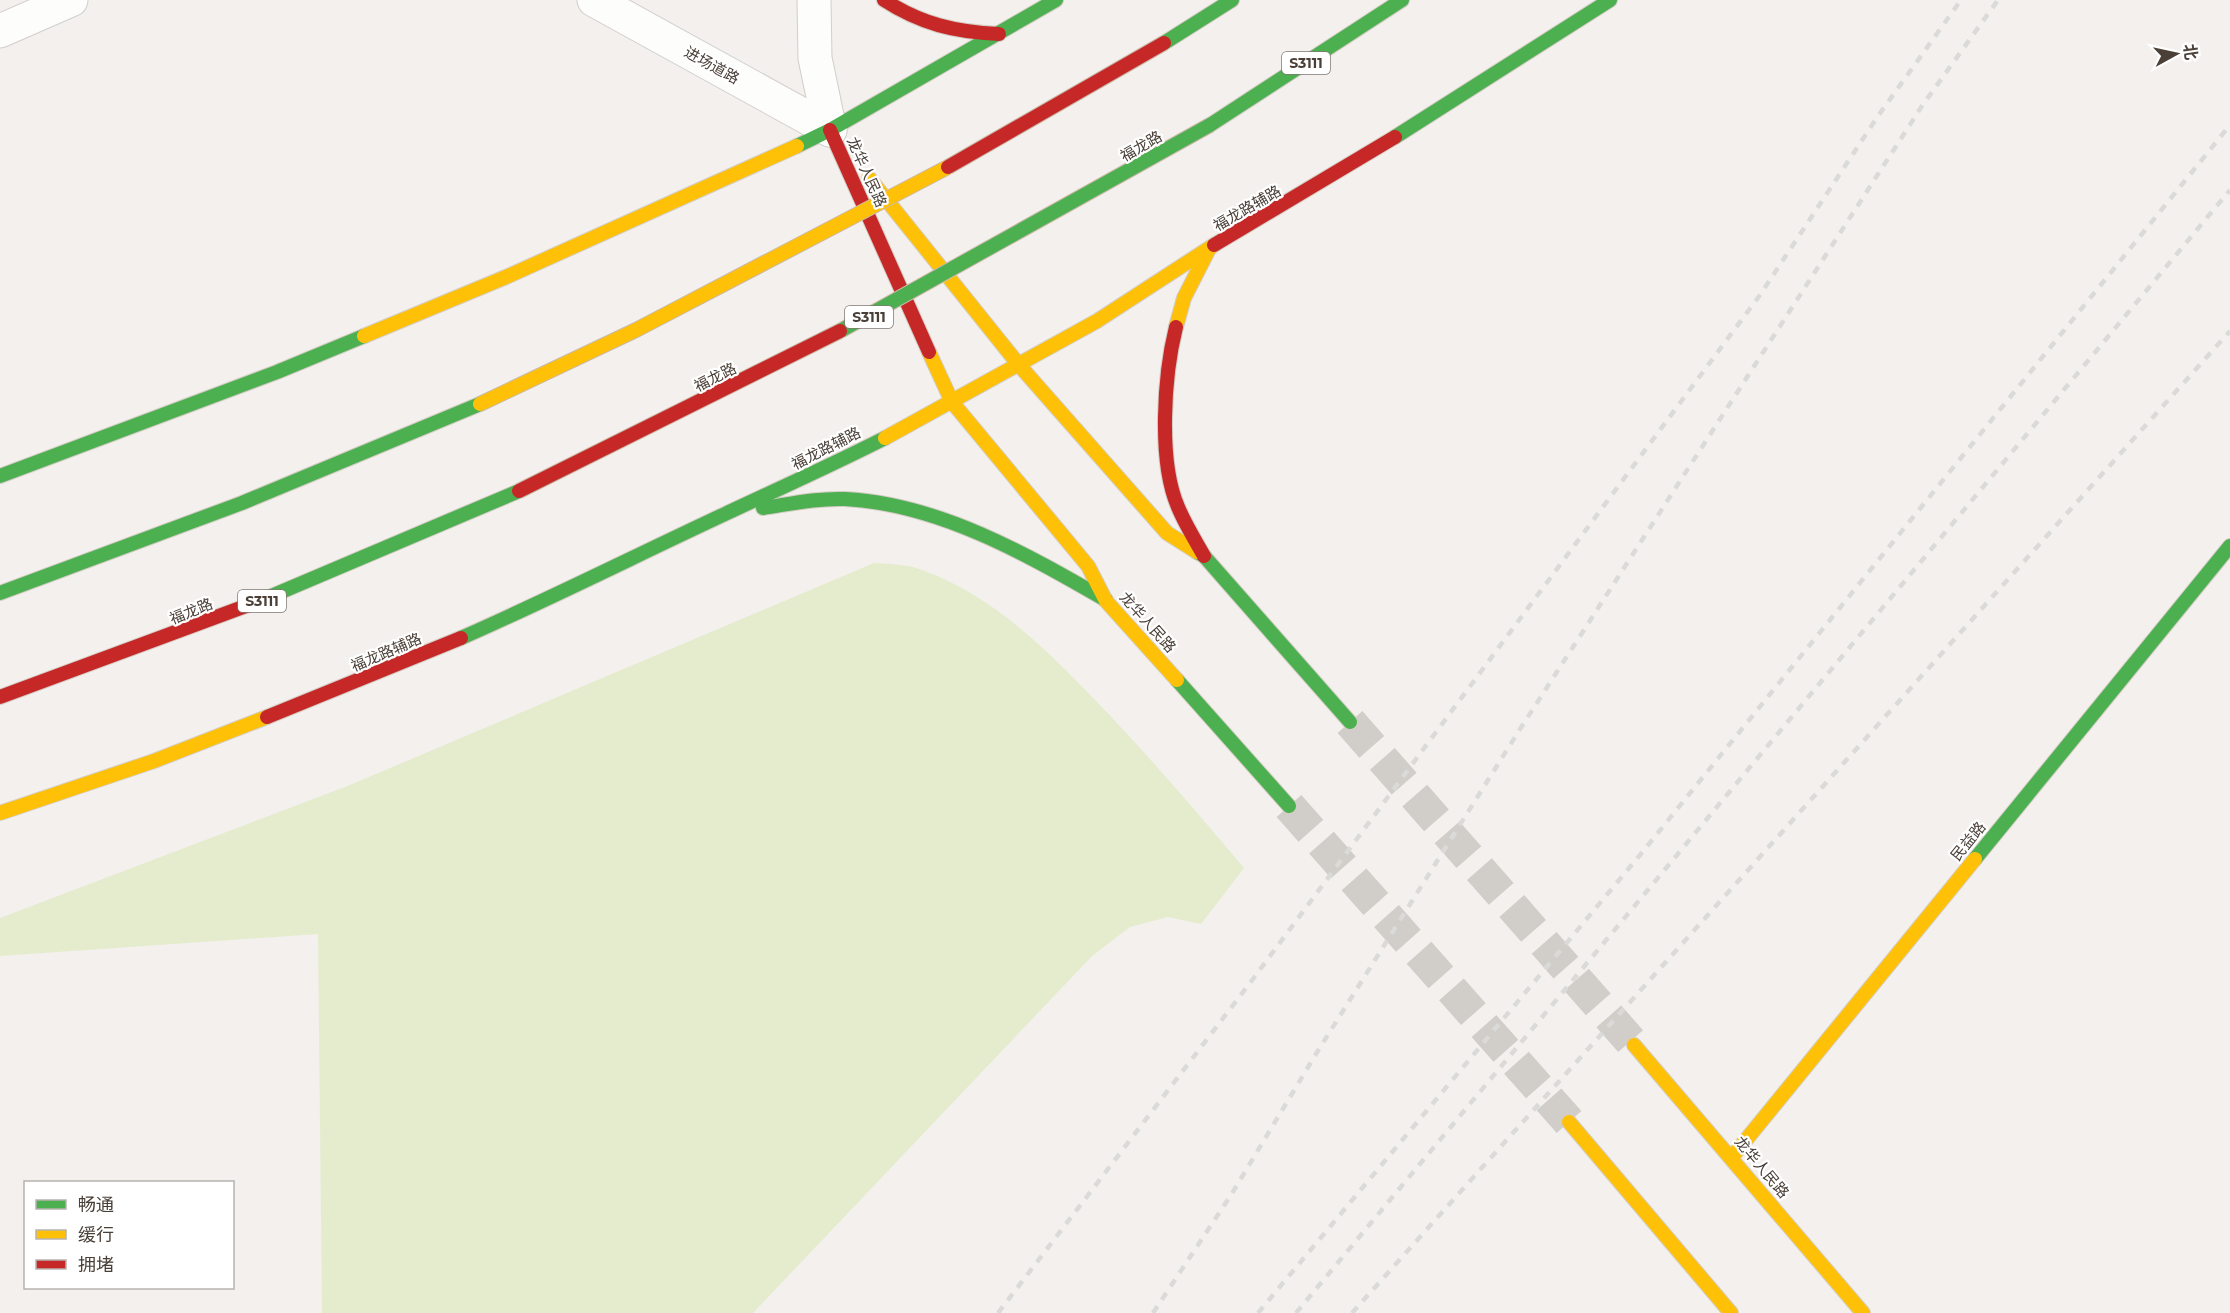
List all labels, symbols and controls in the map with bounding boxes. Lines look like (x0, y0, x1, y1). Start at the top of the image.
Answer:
north arrow (2146, 24, 2206, 84)
street label: 进场道路 (681, 42, 743, 88)
text: 北 (2180, 43, 2201, 61)
road number: S3111 (1282, 52, 1330, 74)
street label: 福龙路 (1117, 127, 1165, 165)
street label: 龙华人民路 (843, 134, 891, 210)
street label: 福龙路辅路 (1210, 181, 1284, 235)
road number: S3111 (845, 306, 893, 328)
street label: 福龙路 (691, 358, 739, 396)
street label: 福龙路辅路 (788, 423, 864, 473)
street label: 龙华人民路 (1116, 588, 1180, 656)
road number: S3111 (238, 590, 286, 612)
street label: 福龙路 (167, 594, 215, 628)
street label: 福龙路辅路 (348, 629, 424, 675)
street label: 民益路 (1946, 818, 1990, 864)
street label: 龙华人民路 (1731, 1132, 1793, 1202)
legend (24, 1181, 234, 1289)
text: 畅通 (78, 1194, 114, 1216)
text: 缓行 (78, 1224, 114, 1246)
text: 拥堵 (78, 1254, 114, 1276)

